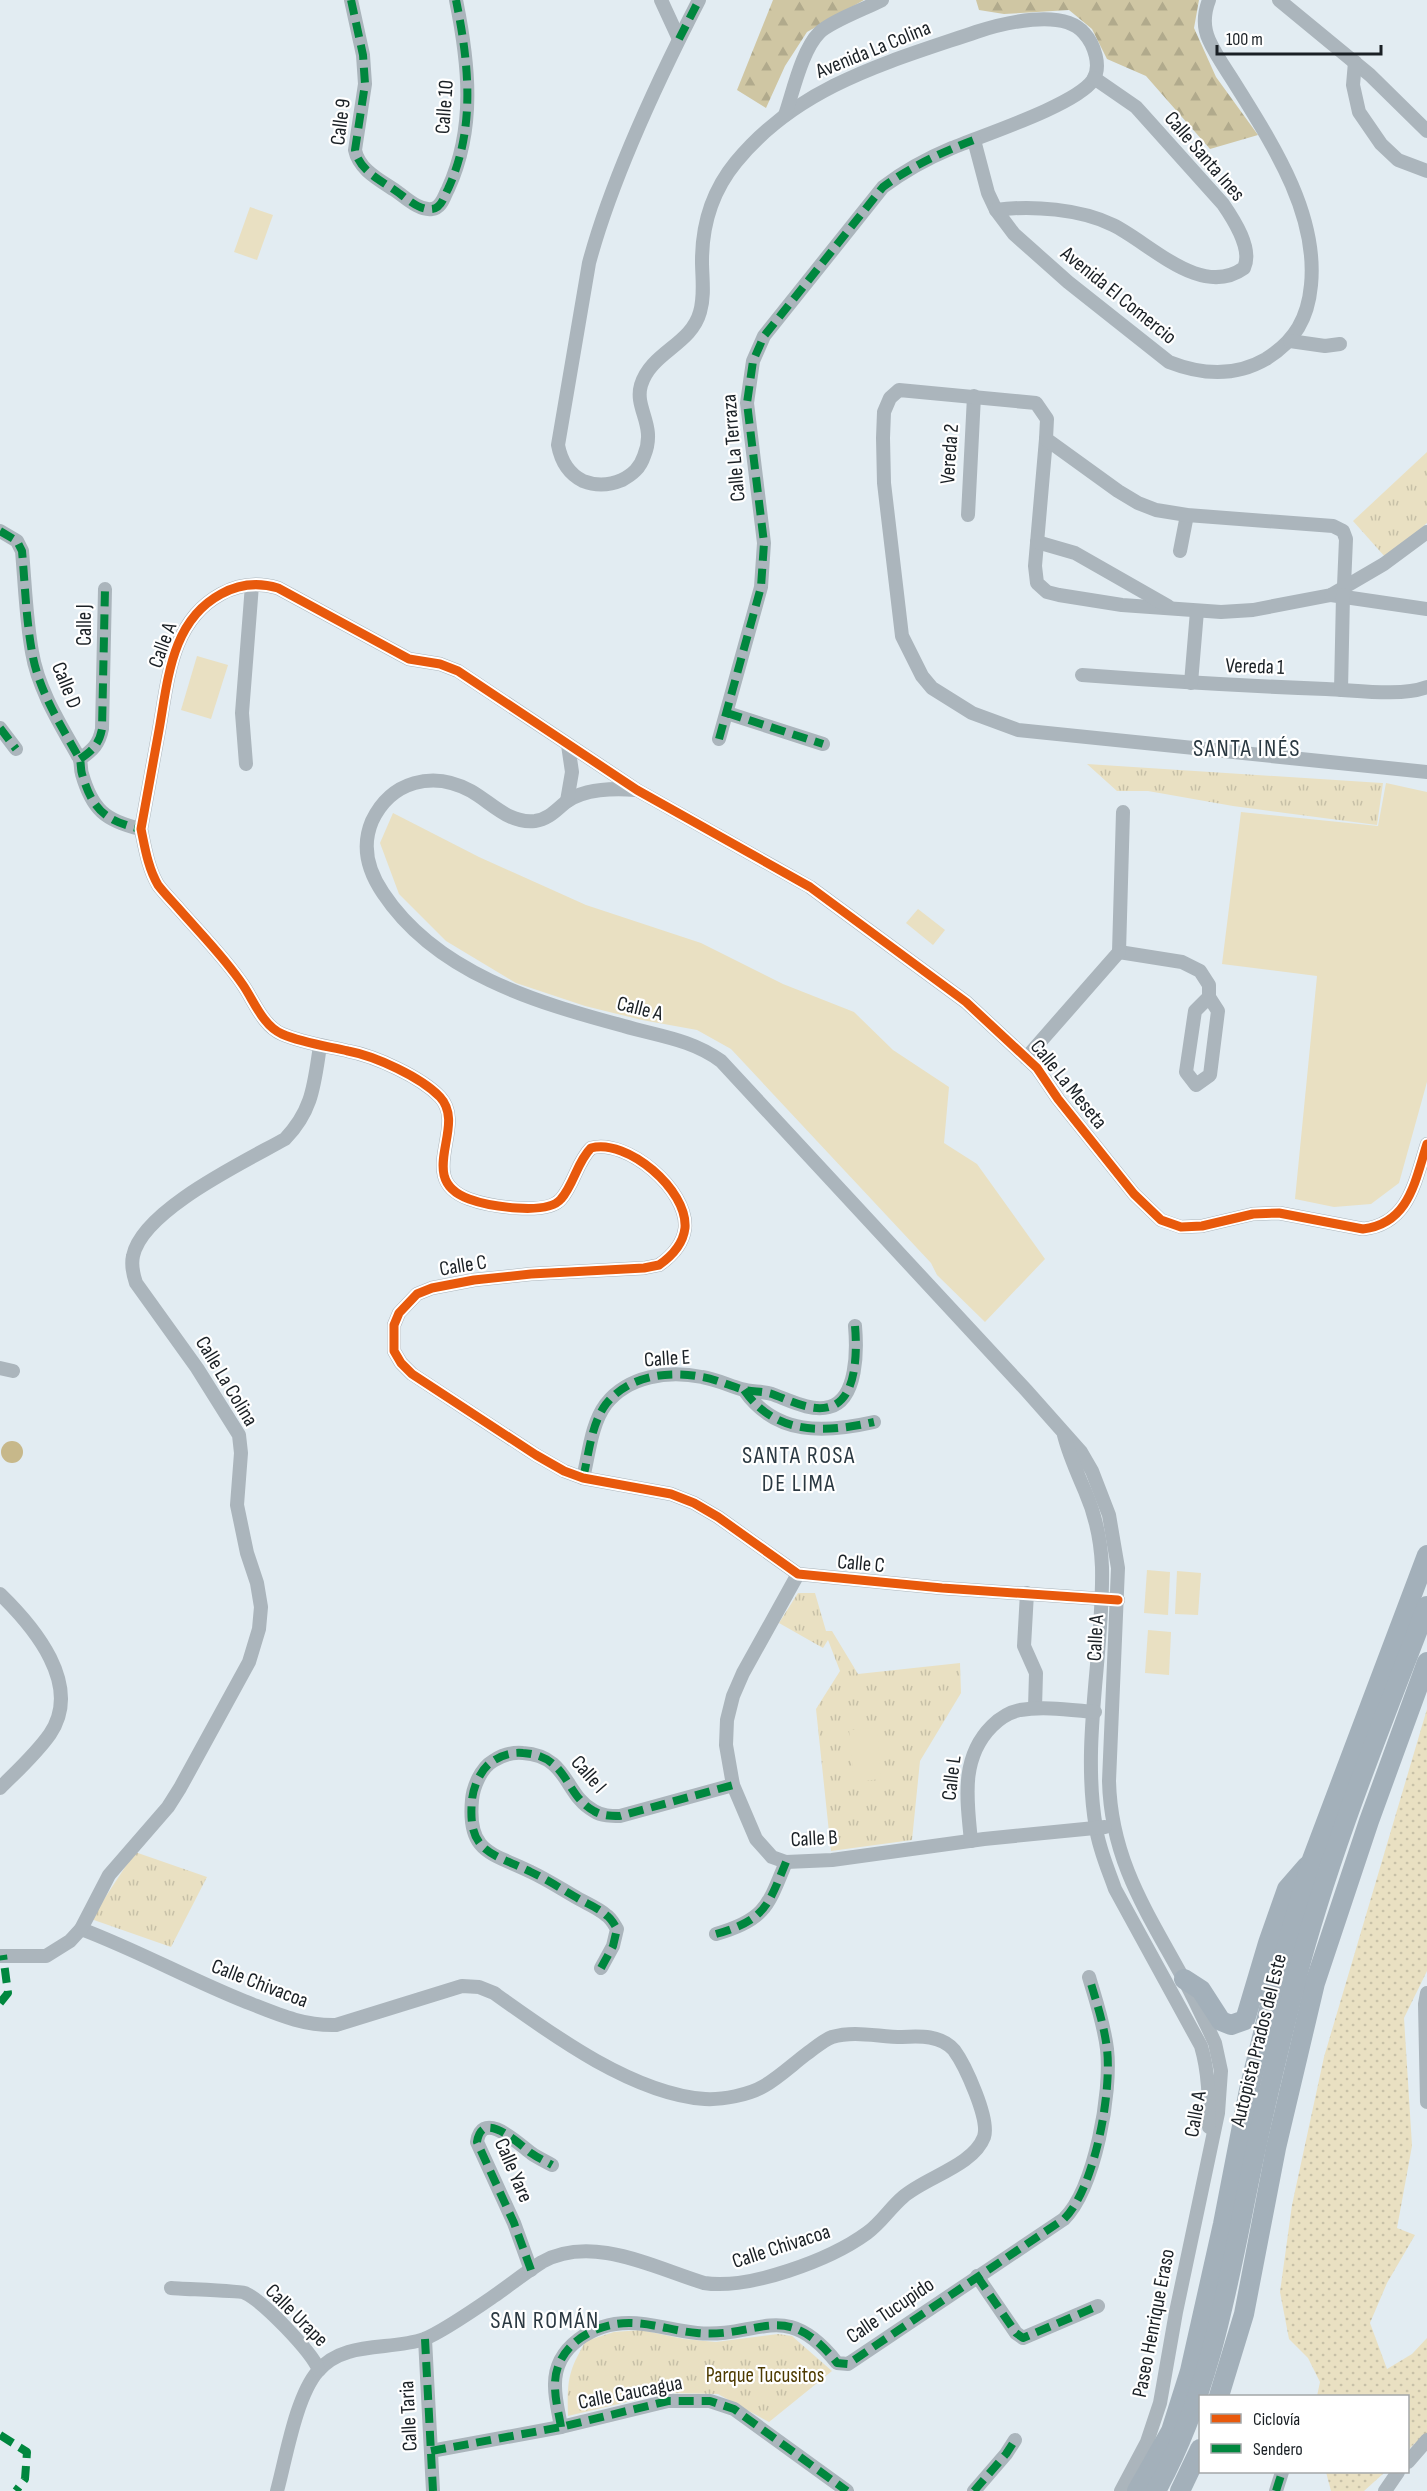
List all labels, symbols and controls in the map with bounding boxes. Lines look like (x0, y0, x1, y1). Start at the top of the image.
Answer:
street label: Avenida La Colina (811, 15, 934, 84)
scale bar (1217, 18, 1380, 56)
text: 100 m (1226, 29, 1263, 50)
street label: Calle 10 (430, 79, 459, 135)
street label: Calle 9 (325, 97, 356, 147)
street label: Calle Santa Ines (1159, 106, 1250, 206)
street label: Avenida El Comercio (1055, 241, 1182, 350)
street label: Calle La Terraza (716, 393, 751, 503)
street label: Vereda 2 (935, 423, 964, 485)
street label: Calle J (72, 604, 97, 646)
street label: Calle A (143, 618, 183, 671)
street label: Vereda 1 (1225, 653, 1286, 680)
street label: Calle D (46, 658, 87, 712)
district label: SANTA INÉS (1193, 734, 1301, 763)
street label: Calle A (614, 991, 666, 1026)
street label: Calle La Meseta (1025, 1035, 1112, 1134)
street label: Calle C (438, 1249, 489, 1282)
street label: Calle La Colina (190, 1332, 263, 1431)
street label: Calle E (643, 1344, 691, 1373)
district label: SANTA ROSA DE LIMA (742, 1441, 856, 1498)
street label: Calle C (836, 1549, 886, 1578)
street label: Calle A (1082, 1613, 1109, 1662)
street label: Calle I (565, 1750, 612, 1798)
street label: Calle L (936, 1754, 967, 1802)
street label: Calle B (790, 1825, 838, 1852)
street label: Autopista Prados del Este (1225, 1951, 1292, 2130)
street label: Calle Chivacoa (208, 1954, 312, 2013)
street label: Calle A (1179, 2088, 1212, 2139)
street label: Calle Yare (489, 2134, 538, 2206)
street label: Calle Chivacoa (729, 2219, 833, 2274)
street label: Paseo Henrique Eraso (1127, 2247, 1180, 2399)
street label: Calle Tucupido (842, 2272, 939, 2349)
street label: Calle Urape (260, 2279, 333, 2352)
district label: SAN ROMÁN (490, 2306, 600, 2335)
park label: Parque Tucusitos (706, 2363, 824, 2388)
street label: Calle Caucagua (576, 2370, 684, 2415)
street label: Calle Taria (394, 2380, 423, 2452)
legend (1199, 2395, 1409, 2473)
text: Ciclovía (1253, 2409, 1300, 2430)
text: Sendero (1253, 2439, 1303, 2460)

